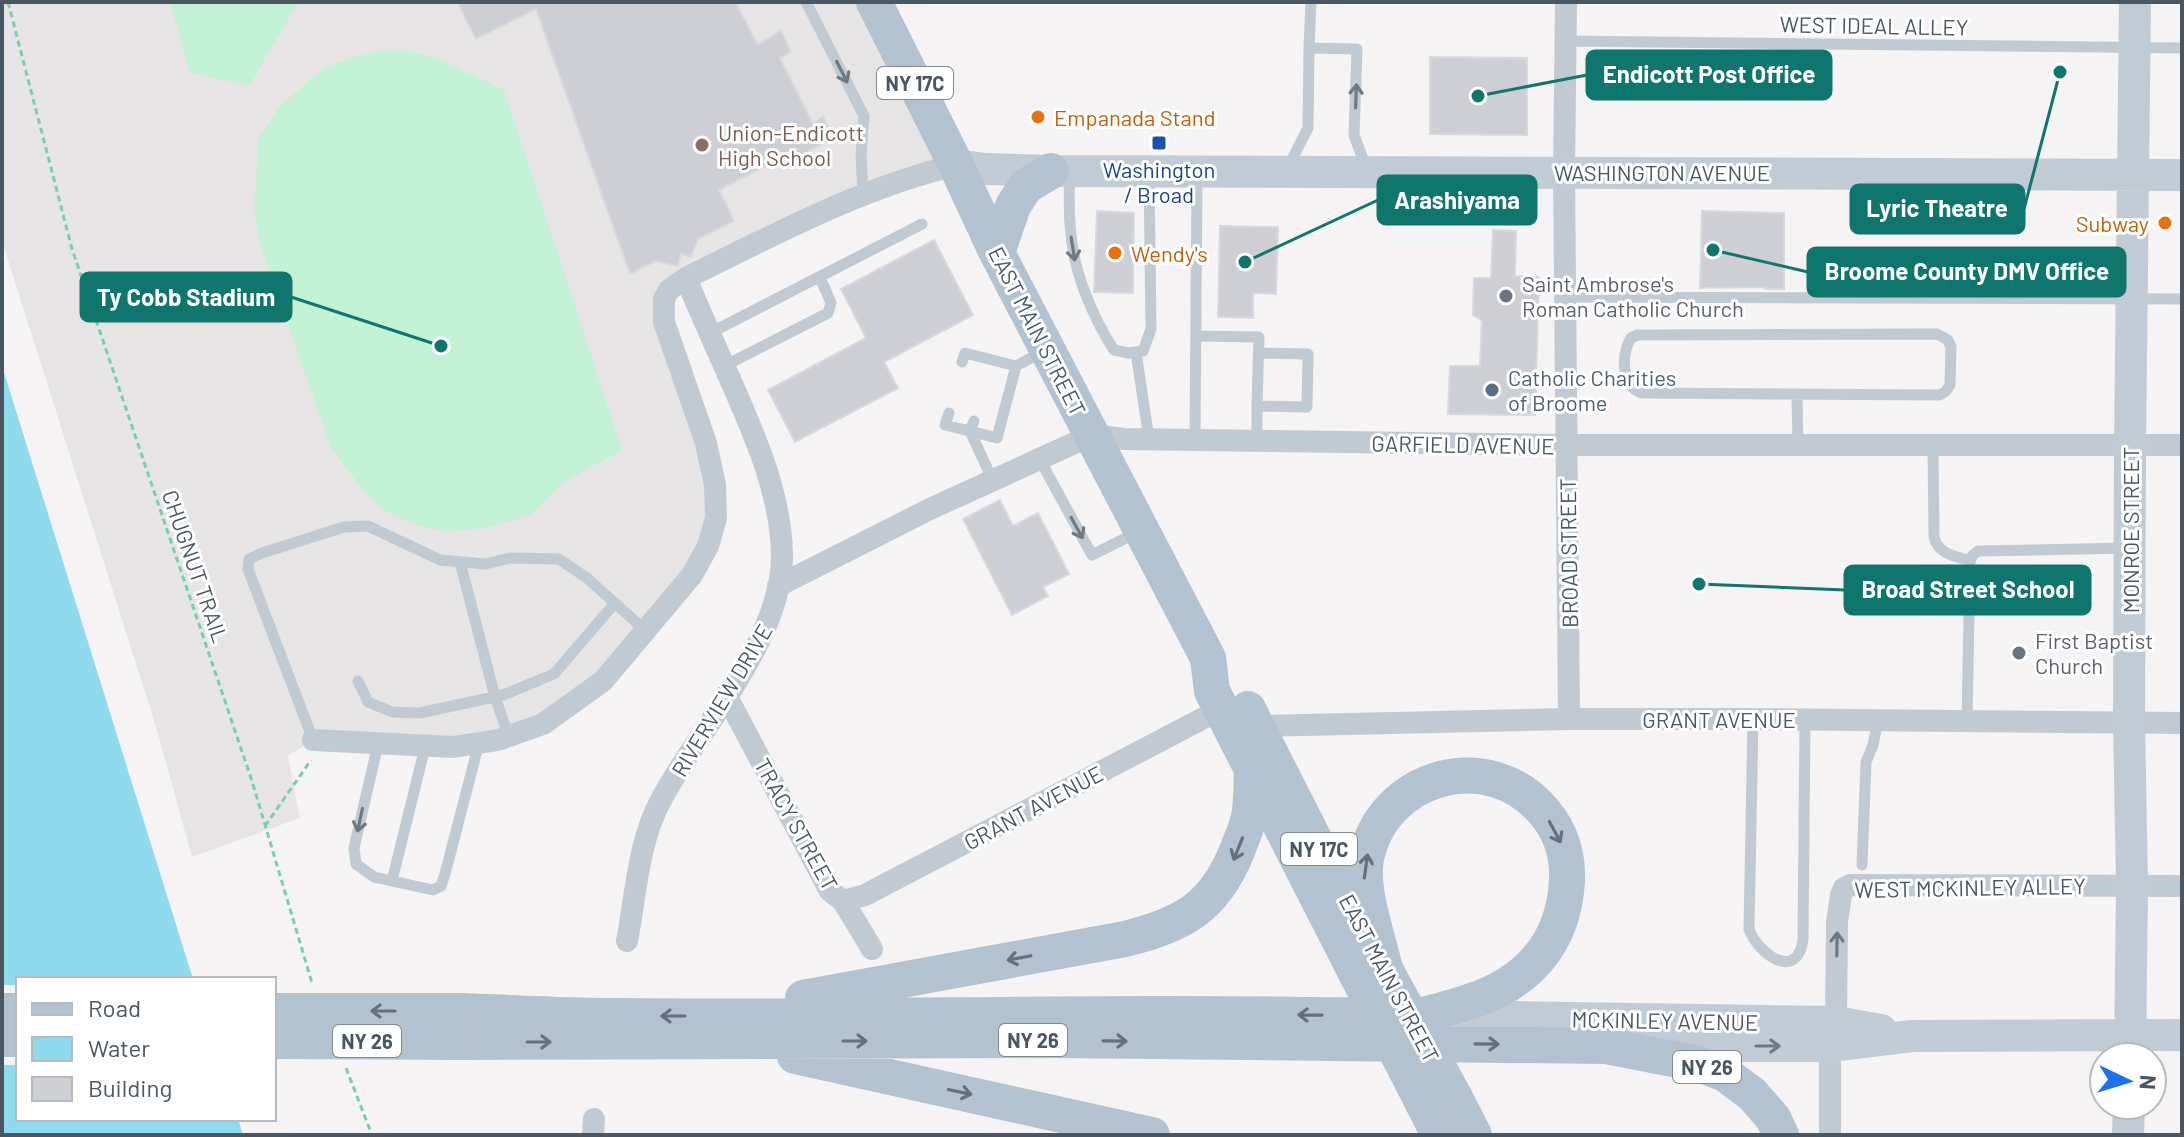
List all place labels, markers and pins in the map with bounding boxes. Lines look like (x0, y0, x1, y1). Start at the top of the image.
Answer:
callout: Endicott Post Office (1587, 51, 1831, 99)
place label: Empanada Stand (1054, 104, 1215, 130)
marker: Empanada Stand (1029, 108, 1047, 126)
place label: Union-Endicott High School (718, 119, 864, 170)
marker: Washington / Broad (1150, 134, 1168, 152)
marker: Union-Endicott High School (693, 136, 711, 154)
place label: Washington / Broad (1103, 156, 1215, 207)
callout: Arashiyama (1378, 176, 1536, 224)
callout: Lyric Theatre (1851, 185, 2024, 233)
place label: Subway (2076, 210, 2149, 236)
marker: Subway (2156, 214, 2174, 232)
place label: Wendy's (1131, 240, 1208, 266)
marker: Wendy's (1106, 244, 1124, 262)
callout: Broome County DMV Office (1808, 248, 2125, 296)
place label: Saint Ambrose's Roman Catholic Church (1522, 270, 1744, 321)
callout: Ty Cobb Stadium (81, 273, 291, 321)
marker: Saint Ambrose's Roman Catholic Church (1497, 287, 1515, 305)
place label: Catholic Charities of Broome (1508, 364, 1676, 415)
marker: Catholic Charities of Broome (1483, 381, 1501, 399)
callout: Broad Street School (1845, 566, 2090, 614)
place label: First Baptist Church (2035, 627, 2153, 678)
marker: First Baptist Church (2010, 644, 2028, 662)

